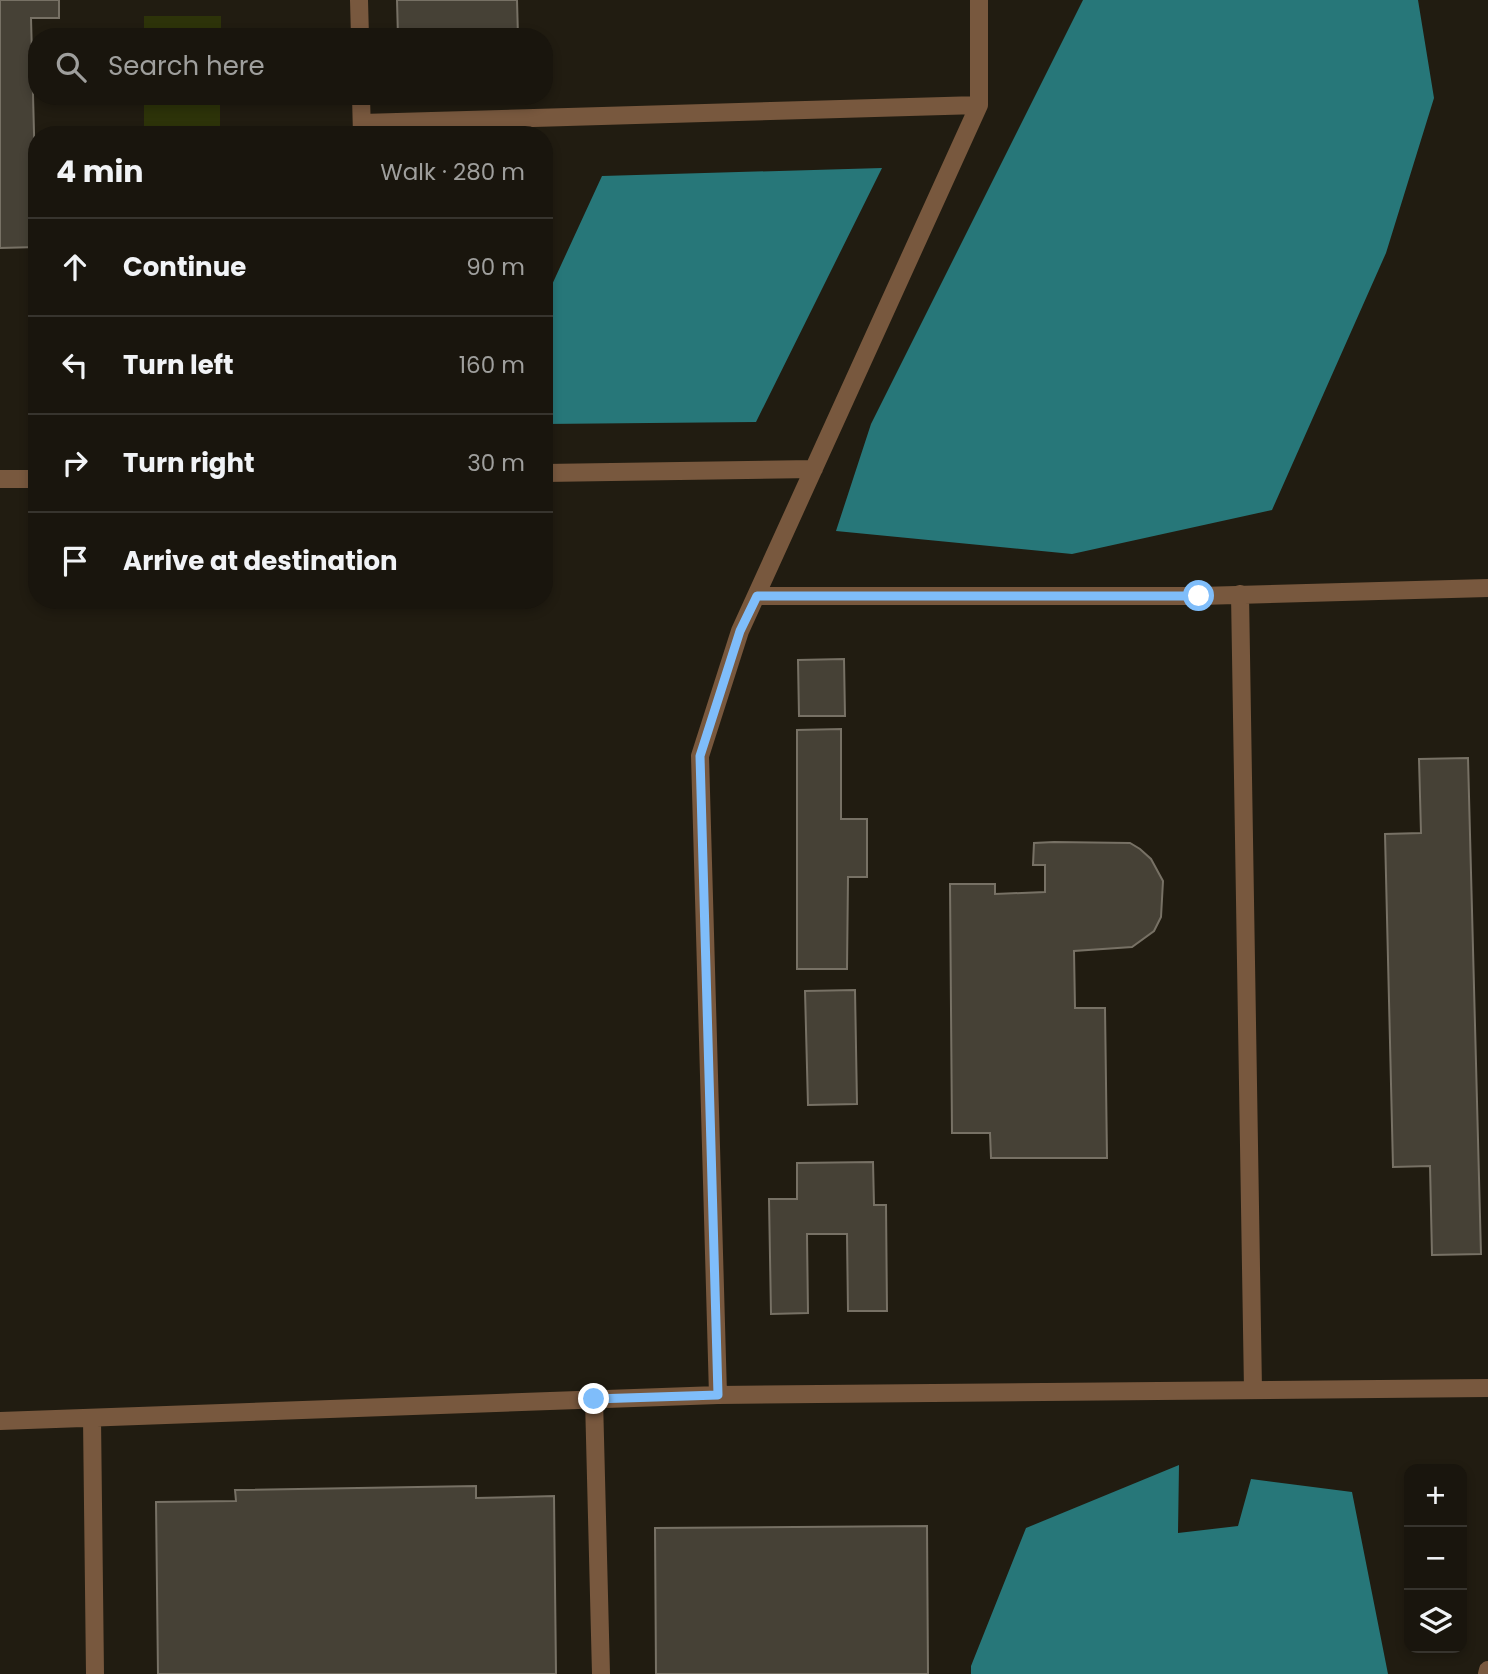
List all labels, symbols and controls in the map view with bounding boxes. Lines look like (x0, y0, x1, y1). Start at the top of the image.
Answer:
search box (28, 28, 553, 105)
icon: search (52, 48, 90, 86)
text: Search here (108, 48, 265, 84)
text: 4 min (56, 150, 144, 193)
text: Walk · 280 m (380, 156, 525, 188)
icon: ahead (56, 248, 94, 286)
text: Continue (123, 249, 246, 285)
text: 90 m (466, 251, 525, 283)
icon: left (56, 346, 94, 384)
text: Turn left (123, 347, 234, 383)
text: 160 m (459, 349, 525, 381)
icon: right (56, 444, 94, 482)
text: Turn right (123, 445, 255, 481)
text: 30 m (467, 447, 525, 479)
icon: arrive (56, 542, 94, 580)
text: Arrive at destination (123, 543, 398, 579)
route start (1183, 580, 1214, 611)
route end (578, 1383, 609, 1414)
map controls (1404, 1464, 1467, 1653)
button: + (1404, 1464, 1467, 1527)
button: − (1404, 1527, 1467, 1590)
button: layers (1404, 1590, 1467, 1653)

